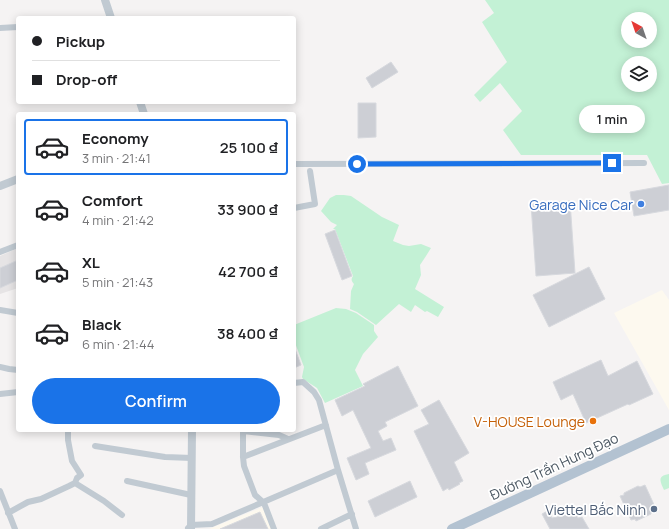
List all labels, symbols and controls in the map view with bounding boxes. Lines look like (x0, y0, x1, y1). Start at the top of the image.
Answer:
north arrow (621, 12, 657, 48)
map controls (621, 12, 657, 92)
text: Pickup (56, 31, 105, 52)
button: layers (621, 56, 657, 92)
text: Drop-off (56, 69, 117, 90)
callout: 1 min (579, 105, 645, 133)
text: 1 min (597, 110, 628, 128)
text: Economy (82, 128, 149, 149)
icon: car (34, 129, 70, 165)
text: 25 100 ₫ (220, 137, 278, 158)
text: 3 min · 21:41 (82, 149, 151, 167)
route end (603, 154, 621, 172)
route start (348, 155, 366, 173)
text: Comfort (82, 190, 143, 211)
icon: car (34, 191, 70, 227)
place label: Garage Nice Car (529, 195, 633, 214)
text: 33 900 ₫ (217, 199, 278, 220)
marker: Garage Nice Car (636, 199, 646, 209)
text: 4 min · 21:42 (82, 211, 154, 229)
text: XL (82, 252, 100, 273)
icon: car (34, 253, 70, 289)
text: 42 700 ₫ (218, 261, 278, 282)
text: 5 min · 21:43 (82, 273, 153, 291)
text: Black (82, 314, 121, 335)
icon: car (34, 315, 70, 351)
text: 38 400 ₫ (217, 323, 278, 344)
text: 6 min · 21:44 (82, 335, 154, 353)
button: Confirm (32, 378, 280, 424)
place label: V-HOUSE Lounge (474, 412, 585, 431)
marker: V-HOUSE Lounge (588, 416, 598, 426)
street label: Đường Trần Hưng Đạo (487, 428, 621, 504)
place label: Viettel Bắc Ninh (545, 500, 646, 519)
marker: Viettel Bắc Ninh (649, 504, 659, 514)

